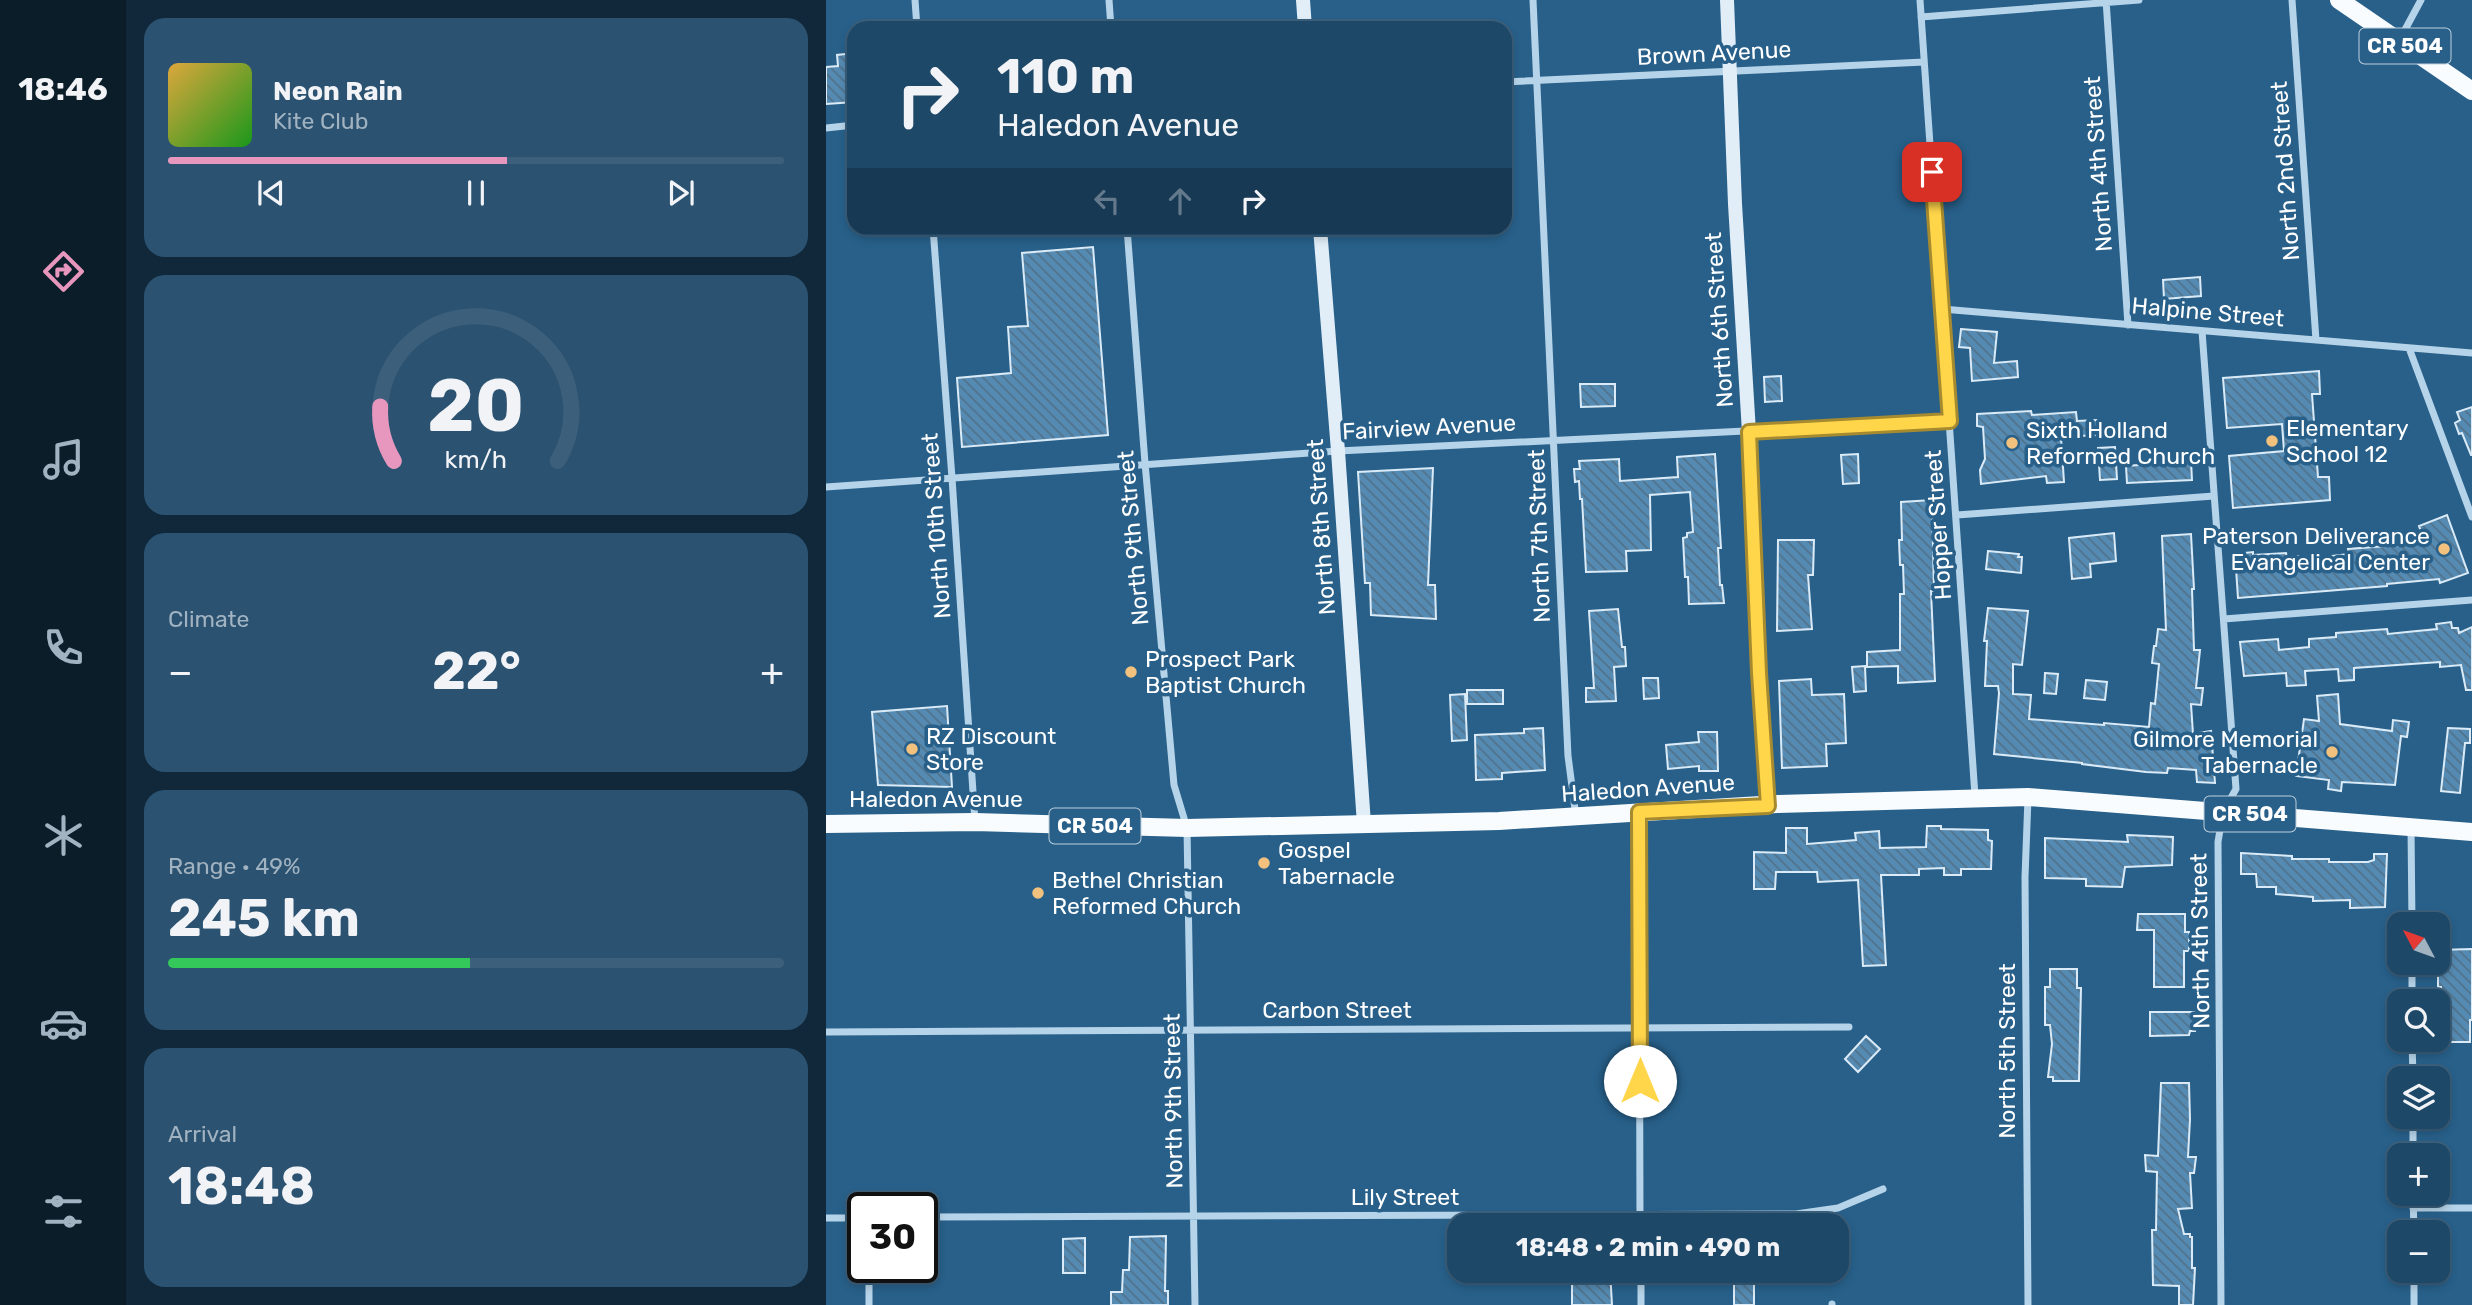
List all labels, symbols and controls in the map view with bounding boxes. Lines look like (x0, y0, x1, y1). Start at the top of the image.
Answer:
road number: CR 504 (2360, 28, 2450, 64)
street label: Brown Avenue (1636, 35, 1792, 71)
text: 110 m (997, 47, 1134, 105)
icon: right (882, 49, 973, 140)
text: 18:46 (18, 70, 108, 108)
street label: North 4th Street (2078, 75, 2118, 253)
text: Neon Rain (273, 76, 403, 107)
street label: North 2nd Street (2265, 80, 2305, 262)
text: Haledon Avenue (997, 106, 1239, 144)
text: Kite Club (273, 107, 368, 135)
pin (1902, 142, 1962, 202)
icon: arrive (1913, 153, 1951, 191)
icon: previous (252, 174, 290, 212)
icon: pause (457, 174, 495, 212)
icon: next (662, 174, 700, 212)
icon: left (1088, 182, 1126, 220)
icon: ahead (1161, 182, 1199, 220)
icon: right (1234, 182, 1272, 220)
street label: North 6th Street (1699, 231, 1739, 409)
icon: directions (39, 247, 88, 296)
street label: Halpine Street (2131, 291, 2285, 333)
text: 20 (428, 364, 524, 450)
street label: Fairview Avenue (1341, 408, 1517, 446)
place label: Elementary School 12 (2286, 414, 2409, 468)
place label: Sixth Holland Reformed Church (2026, 416, 2215, 470)
street label: North 10th Street (916, 432, 956, 620)
marker: Elementary School 12 (2264, 433, 2280, 449)
icon: music (39, 435, 88, 484)
marker: Sixth Holland Reformed Church (2004, 435, 2020, 451)
street label: North 8th Street (1301, 438, 1341, 616)
text: km/h (445, 445, 507, 474)
street label: North 9th Street (1111, 449, 1155, 627)
street label: North 7th Street (1522, 449, 1556, 623)
street label: Hopper Street (1919, 449, 1957, 601)
place label: Paterson Deliverance Evangelical Center (2202, 522, 2430, 576)
marker: Paterson Deliverance Evangelical Center (2436, 541, 2452, 557)
text: Climate (168, 605, 249, 633)
icon: phone (39, 623, 88, 672)
text: 22° (432, 640, 521, 702)
place label: Prospect Park Baptist Church (1145, 645, 1306, 699)
text: − (168, 649, 193, 695)
text: + (760, 649, 784, 695)
marker: Prospect Park Baptist Church (1123, 664, 1139, 680)
place label: RZ Discount Store (926, 722, 1056, 776)
place label: Gilmore Memorial Tabernacle (2133, 725, 2318, 779)
marker: RZ Discount Store (904, 741, 920, 757)
marker: Gilmore Memorial Tabernacle (2324, 744, 2340, 760)
street label: Haledon Avenue (1560, 768, 1736, 808)
street label: Haledon Avenue (849, 785, 1023, 813)
road number: CR 504 (2204, 796, 2296, 832)
road number: CR 504 (1050, 808, 1140, 844)
icon: climate (39, 811, 88, 860)
place label: Gospel Tabernacle (1278, 836, 1395, 890)
text: Range · 49% (168, 852, 300, 880)
street label: North 4th Street (2184, 853, 2216, 1029)
marker: Gospel Tabernacle (1256, 855, 1272, 871)
place label: Bethel Christian Reformed Church (1052, 866, 1241, 920)
marker: Bethel Christian Reformed Church (1030, 885, 1046, 901)
text: 245 km (168, 887, 360, 949)
north arrow (2387, 912, 2450, 975)
map controls (2387, 912, 2450, 1283)
street label: North 5th Street (1993, 963, 2021, 1139)
button: search (2387, 989, 2450, 1052)
street label: Carbon Street (1262, 996, 1412, 1024)
icon: car (39, 999, 88, 1048)
street label: North 9th Street (1157, 1013, 1189, 1189)
position arrow (1603, 1044, 1677, 1118)
button: layers (2387, 1066, 2450, 1129)
text: Arrival (168, 1120, 237, 1148)
button: + (2387, 1143, 2450, 1206)
text: 18:48 (168, 1155, 315, 1217)
street label: Lily Street (1351, 1183, 1459, 1211)
icon: filters (39, 1187, 88, 1236)
speed limit sign: 30 (847, 1192, 938, 1283)
button: − (2387, 1220, 2450, 1283)
text: 18:48 · 2 min · 490 m (1516, 1232, 1780, 1263)

